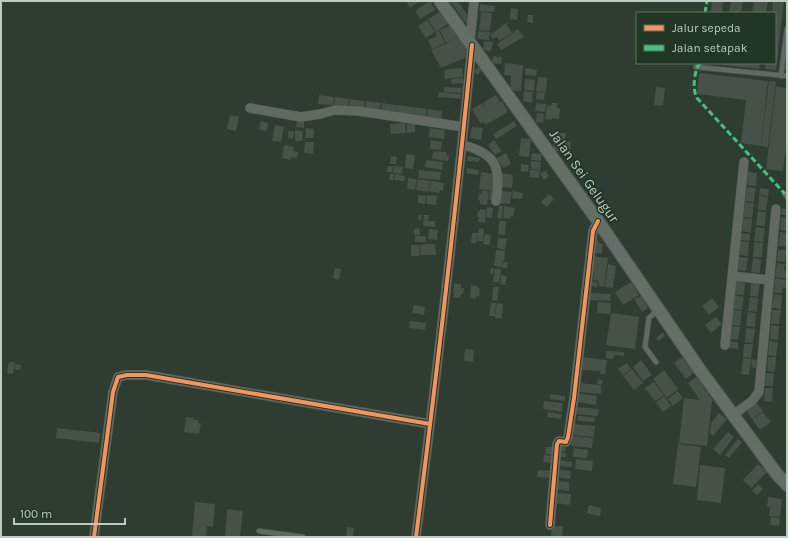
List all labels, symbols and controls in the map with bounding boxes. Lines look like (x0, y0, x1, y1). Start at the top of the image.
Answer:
legend (636, 12, 776, 64)
text: Jalur sepeda (672, 21, 741, 35)
text: Jalan setapak (672, 41, 748, 55)
street label: Jalan Sei Gelugur (546, 126, 623, 227)
scale bar (14, 500, 125, 526)
text: 100 m (20, 507, 52, 521)

